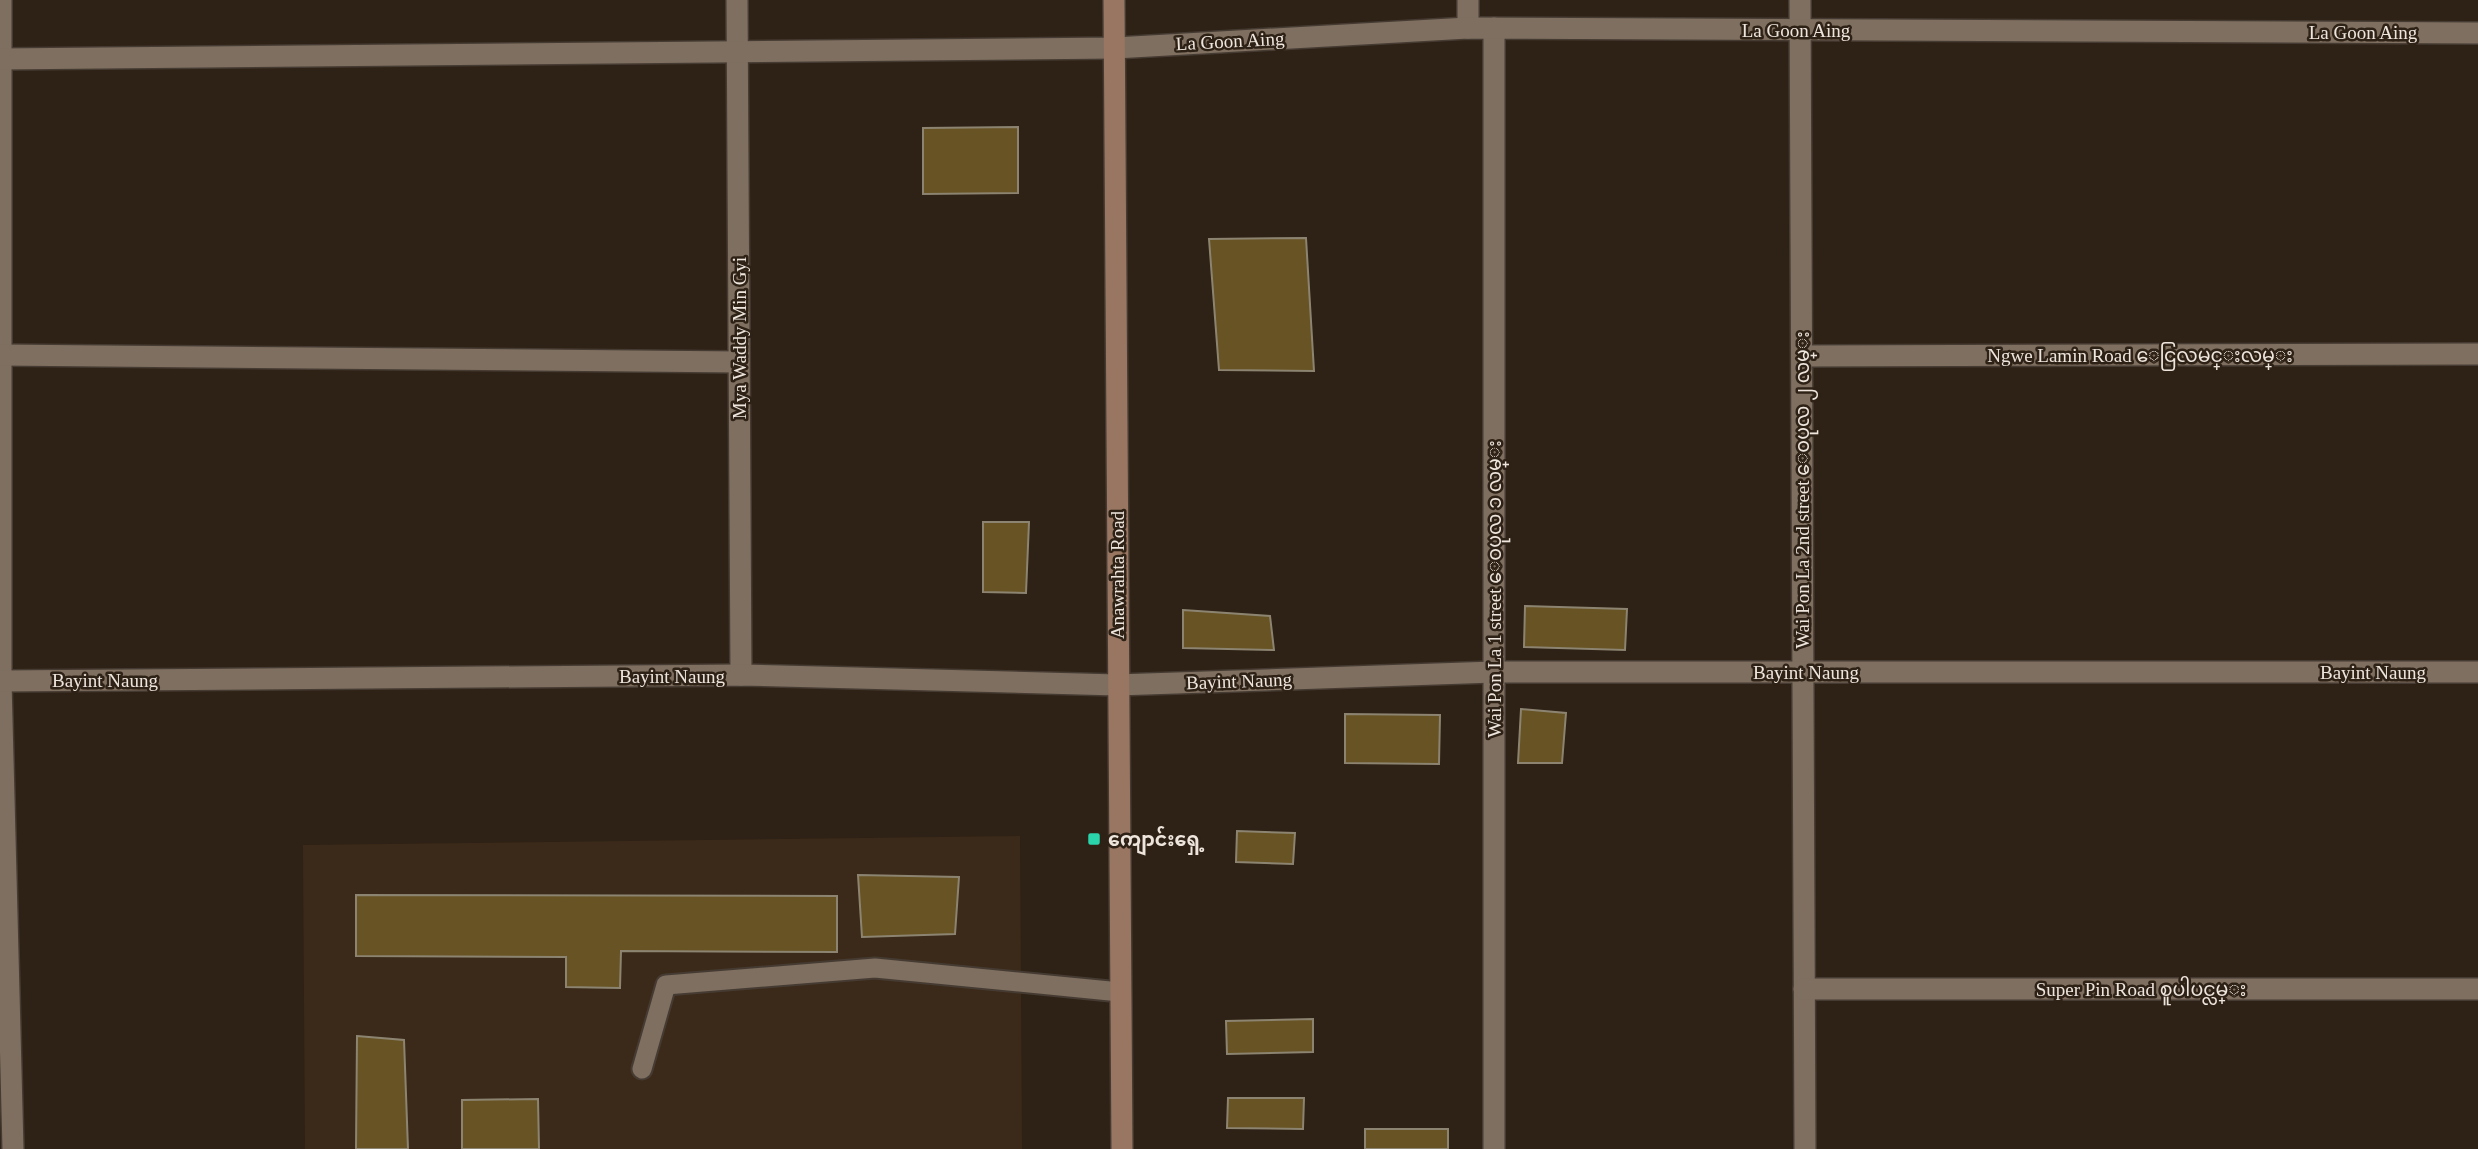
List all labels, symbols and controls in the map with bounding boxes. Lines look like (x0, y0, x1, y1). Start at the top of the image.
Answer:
street label: La Goon Aing (1742, 20, 1851, 41)
street label: La Goon Aing (2309, 22, 2418, 43)
street label: La Goon Aing (1175, 28, 1285, 54)
street label: Mya Waddy Min Gyi (729, 257, 750, 419)
street label: Wai Pon La 2nd street ေဝပုလ ၂ လမ္း (1792, 331, 1819, 649)
street label: Ngwe Lamin Road ေငြလမင္းလမ္း (1987, 342, 2293, 371)
street label: Wai Pon La 1 street ေဝပုလ ၁ လမ္း (1484, 440, 1511, 738)
street label: Anawrahta Road (1107, 510, 1128, 639)
street label: Bayint Naung (1753, 662, 1860, 683)
street label: Bayint Naung (2320, 662, 2427, 683)
street label: Bayint Naung (619, 666, 726, 687)
street label: Bayint Naung (1186, 669, 1293, 693)
street label: Bayint Naung (52, 670, 159, 691)
place label: ကျောင်းရှေ့ (1108, 826, 1205, 856)
marker: ကျောင်းရှေ့ (1086, 831, 1102, 847)
street label: Super Pin Road စူပါပင္လမ္း (2036, 976, 2246, 1006)

